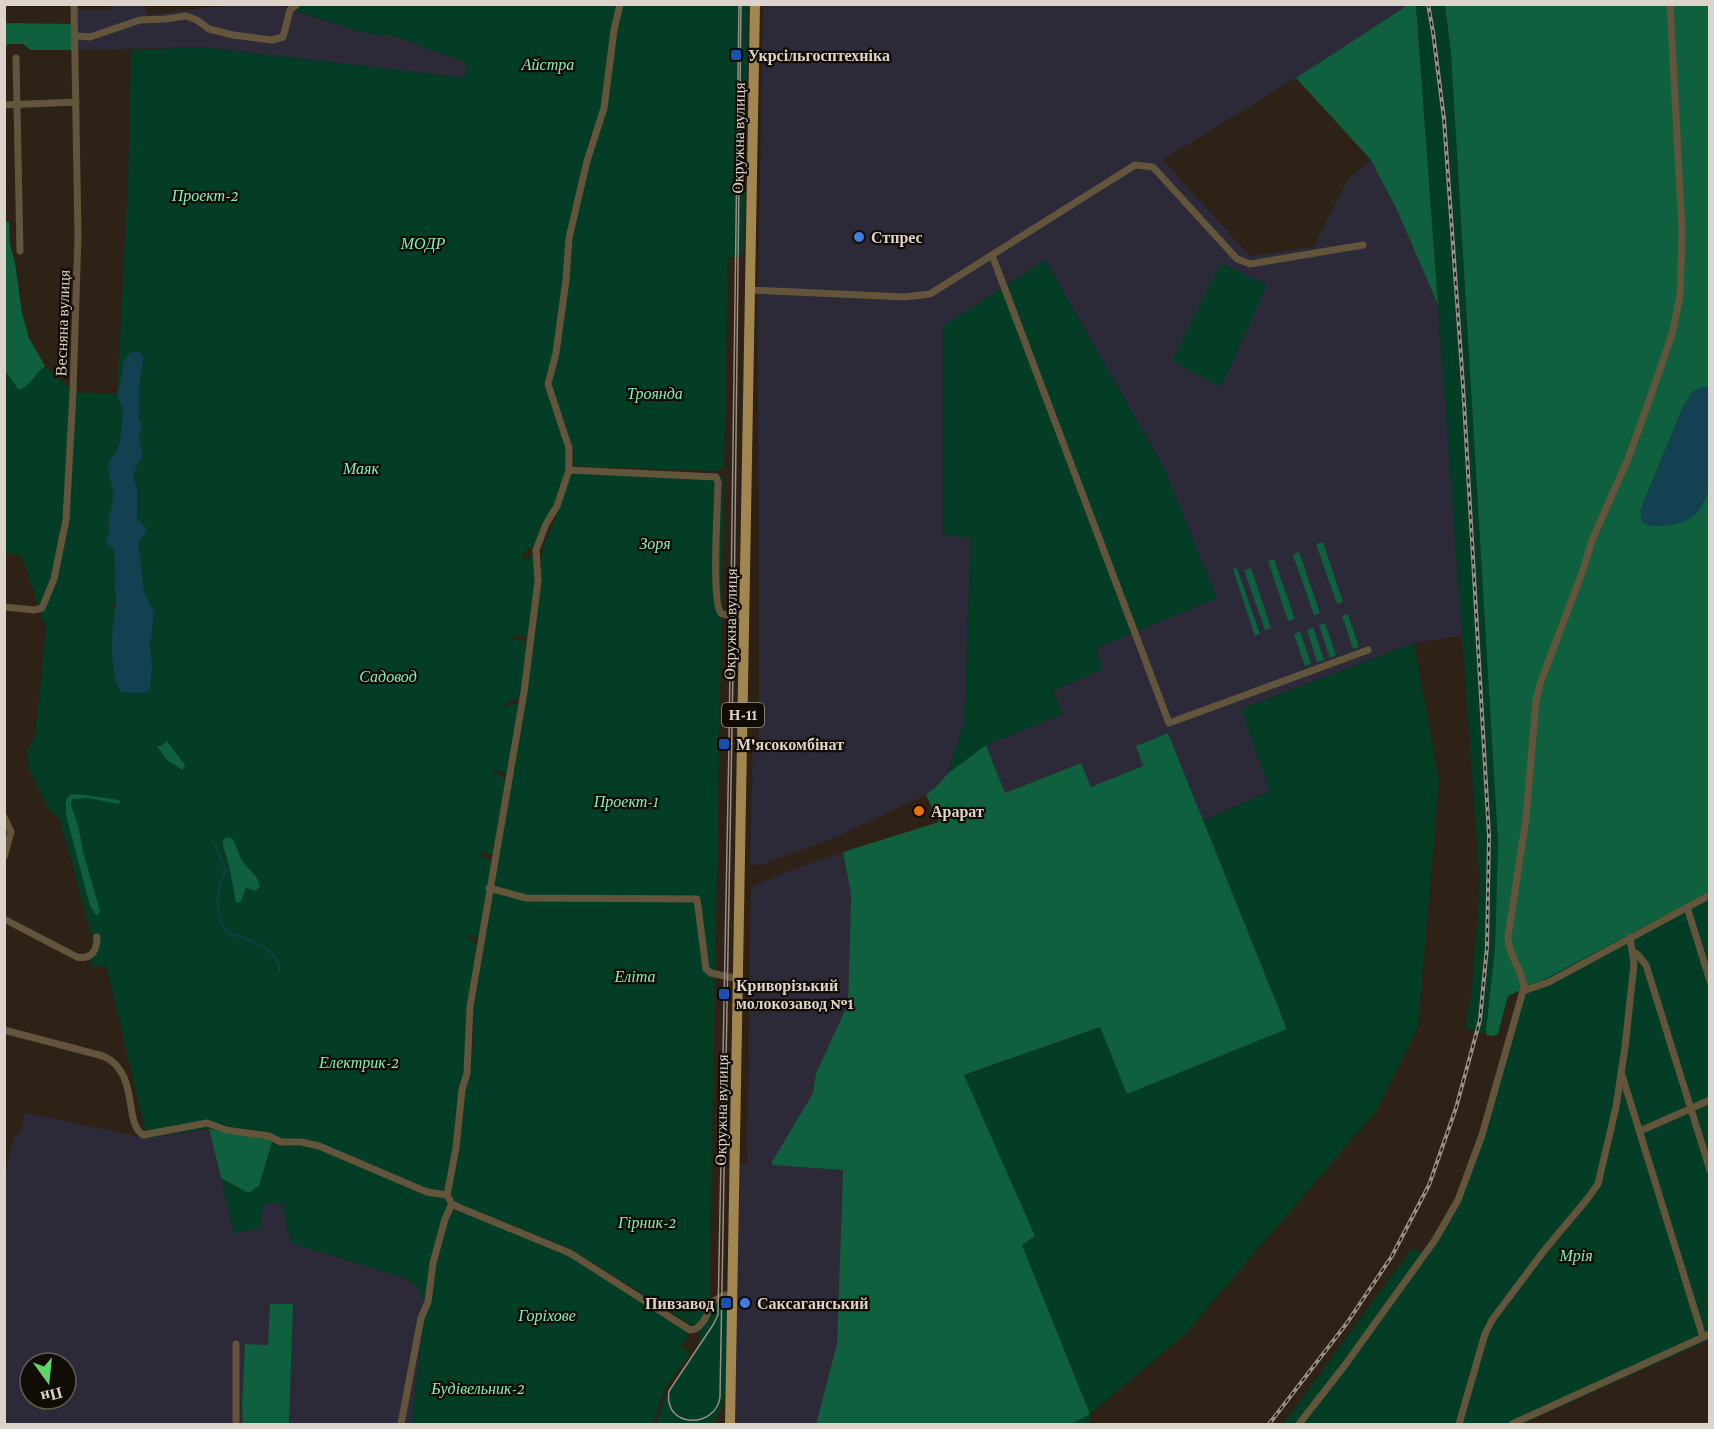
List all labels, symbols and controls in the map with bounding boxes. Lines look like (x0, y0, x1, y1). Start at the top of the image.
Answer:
place label: Укрсільгосптехніка (748, 47, 890, 65)
marker: Укрсільгосптехніка (729, 48, 743, 62)
park label: Айстра (521, 56, 574, 74)
street label: Окружна вулиця (729, 82, 749, 194)
park label: Проект-2 (171, 187, 238, 205)
place label: Стпрес (871, 229, 923, 247)
marker: Стпрес (852, 230, 866, 244)
park label: МОДР (400, 235, 445, 253)
street label: Весняна вулиця (52, 269, 74, 377)
park label: Троянда (627, 385, 683, 403)
park label: Маяк (342, 460, 380, 477)
park label: Зоря (639, 535, 671, 553)
street label: Окружна вулиця (721, 568, 741, 680)
park label: Садовод (359, 668, 417, 685)
road number: Н-11 (722, 703, 764, 727)
place label: М'ясокомбінат (736, 736, 844, 753)
marker: М'ясокомбінат (717, 737, 731, 751)
park label: Проект-1 (593, 793, 658, 811)
place label: Арарат (931, 803, 984, 821)
marker: Арарат (912, 804, 926, 818)
park label: Еліта (614, 968, 655, 985)
place label: Криворізький молокозавод №1 (736, 977, 853, 1012)
marker: Криворізький молокозавод №1 (717, 987, 731, 1001)
park label: Електрик-2 (318, 1054, 399, 1072)
street label: Окружна вулиця (712, 1054, 732, 1166)
park label: Гірник-2 (617, 1214, 676, 1232)
park label: Мрія (1558, 1247, 1593, 1265)
place label: Пивзавод (645, 1295, 714, 1312)
place label: Саксаганський (757, 1295, 868, 1312)
marker: Пивзавод (719, 1296, 733, 1310)
marker: Саксаганський (738, 1296, 752, 1310)
park label: Горіхове (517, 1307, 576, 1325)
north arrow (18, 1351, 78, 1411)
park label: Будівельник-2 (430, 1380, 525, 1398)
text: Пн (39, 1384, 64, 1406)

